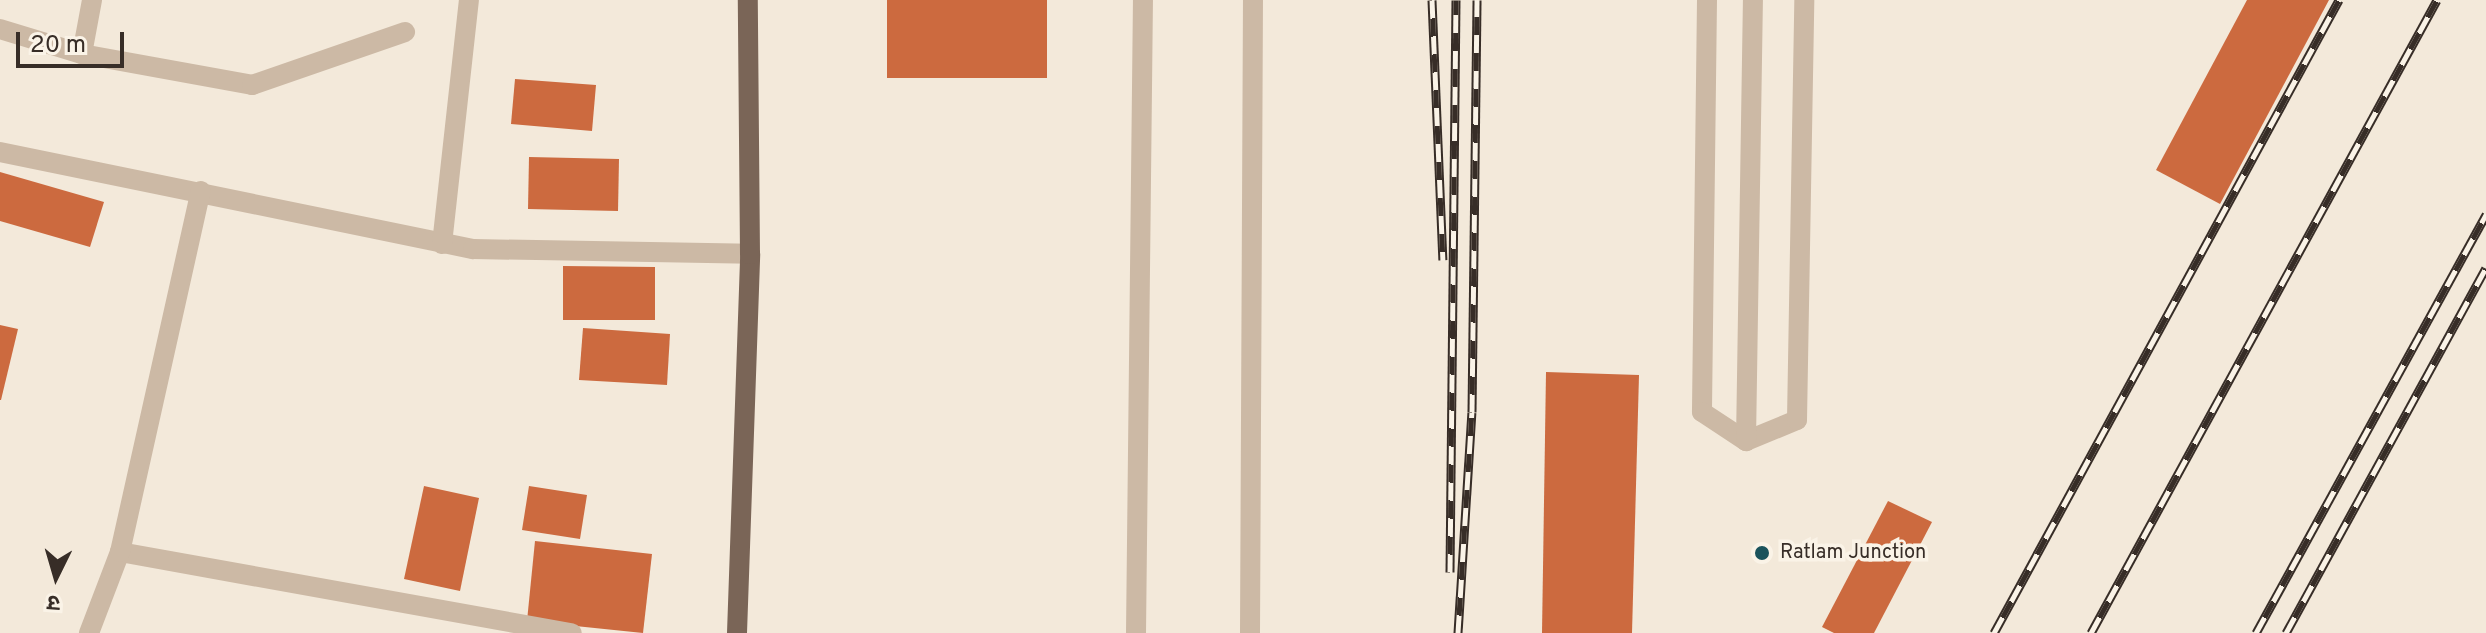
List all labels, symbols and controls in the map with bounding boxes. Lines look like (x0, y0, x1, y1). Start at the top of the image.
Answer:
scale bar (20, 16, 128, 66)
text: 20 m (30, 31, 86, 61)
north arrow (16, 537, 96, 617)
place label: Ratlam Junction (1780, 541, 1926, 565)
marker: Ratlam Junction (1751, 542, 1773, 564)
text: उ (46, 587, 61, 615)

